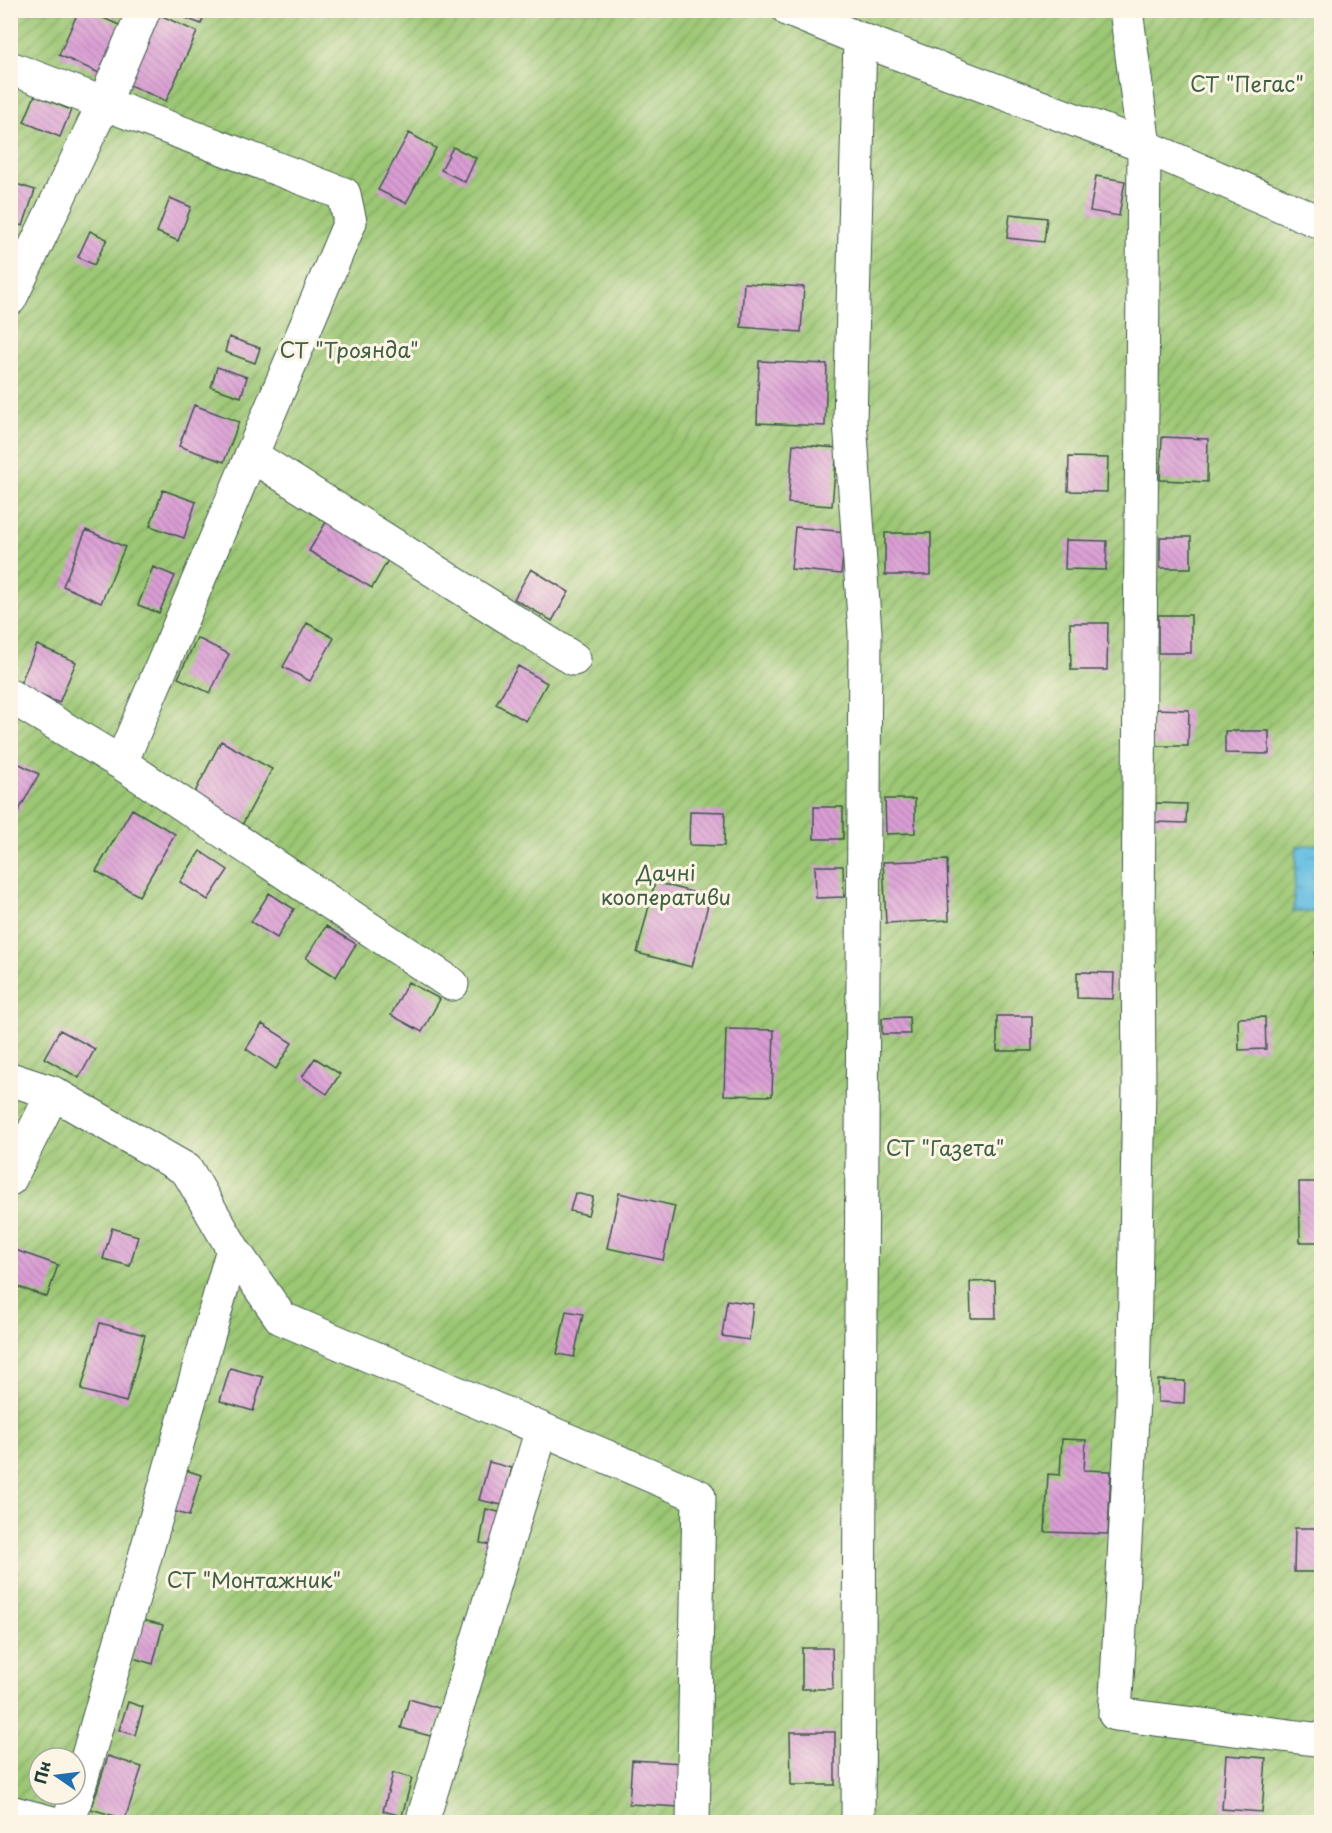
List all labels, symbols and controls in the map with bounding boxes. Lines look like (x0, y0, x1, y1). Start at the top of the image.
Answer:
park label: СТ "Пегас" (1190, 67, 1304, 99)
park label: СТ "Троянда" (279, 333, 419, 365)
park label: Дачні кооперативи (601, 856, 731, 912)
park label: СТ "Газета" (886, 1131, 1004, 1163)
park label: СТ "Монтажник" (167, 1563, 341, 1595)
north arrow (27, 1746, 87, 1806)
text: Пн (27, 1758, 56, 1786)

